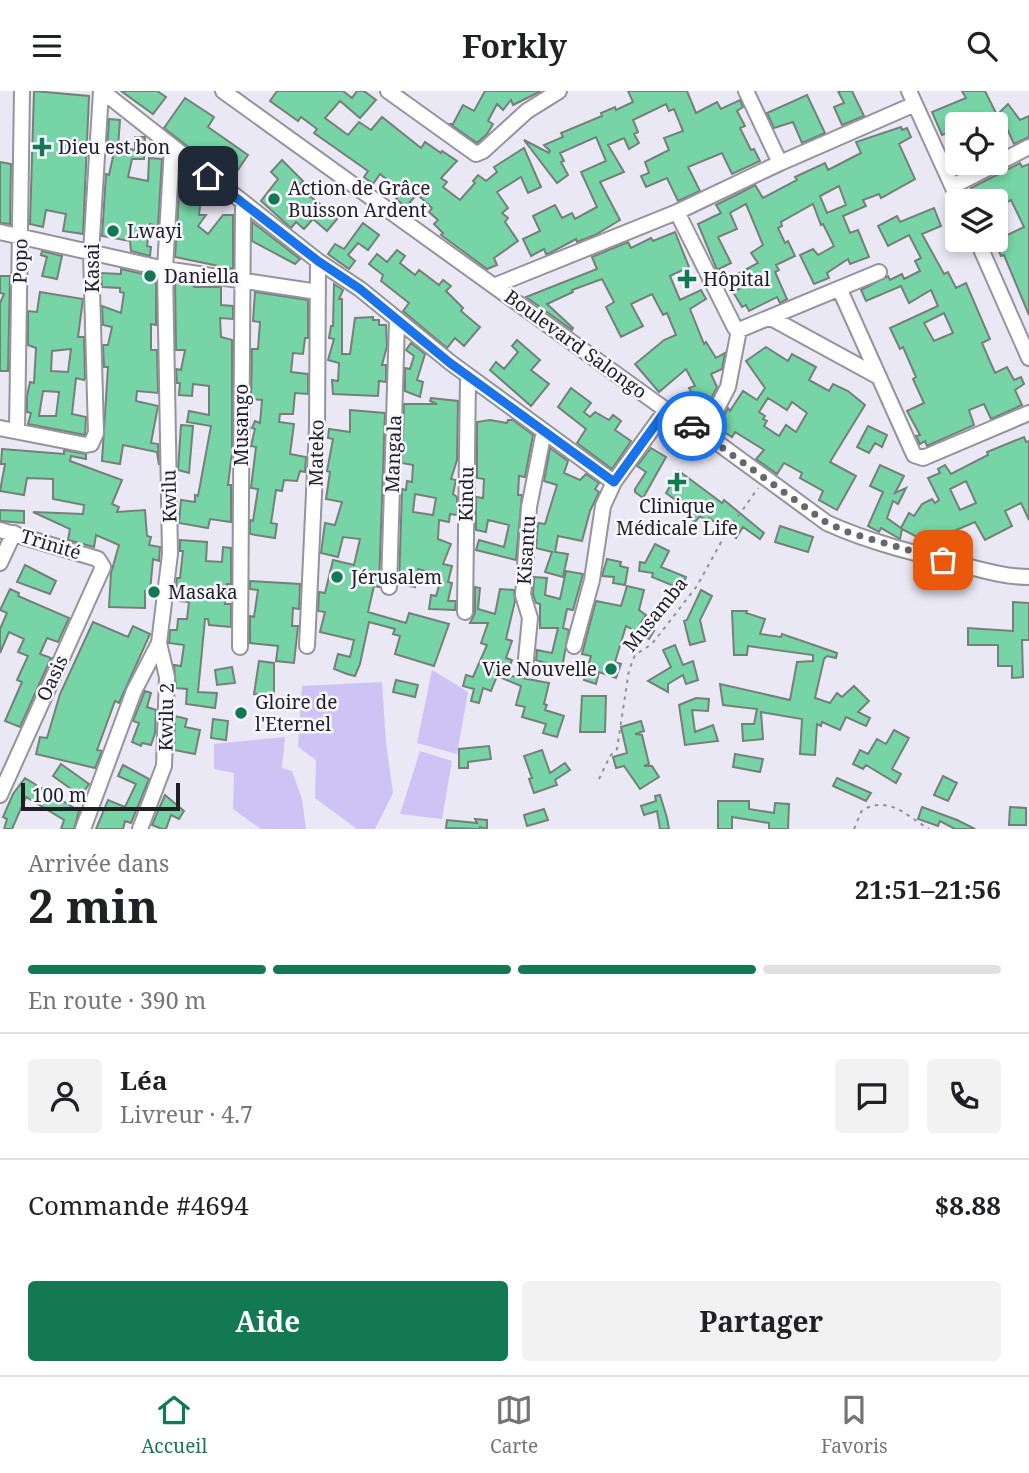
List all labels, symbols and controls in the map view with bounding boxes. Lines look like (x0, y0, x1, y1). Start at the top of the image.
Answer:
text: Forkly (462, 24, 567, 67)
icon: menu (28, 27, 66, 65)
icon: search (963, 27, 1001, 65)
map controls (945, 112, 1008, 252)
button: locate (945, 112, 1008, 175)
place label: Dieu est bon (58, 134, 170, 160)
marker: Dieu est bon (32, 137, 52, 157)
pin (178, 146, 238, 206)
icon: home (189, 157, 227, 195)
place label: Action de Grâce Buisson Ardent (288, 175, 430, 223)
button: layers (945, 189, 1008, 252)
marker: Action de Grâce Buisson Ardent (266, 191, 282, 207)
place label: Lwayi (127, 218, 182, 244)
marker: Lwayi (105, 223, 121, 239)
street label: Popo (7, 238, 33, 284)
street label: Kasai (79, 243, 105, 293)
place label: Daniella (164, 263, 240, 289)
place label: Hôpital (703, 266, 770, 292)
marker: Daniella (142, 268, 158, 284)
marker: Hôpital (677, 269, 697, 289)
street label: Boulevard Salongo (500, 283, 652, 405)
street label: Musango (228, 384, 254, 466)
courier (657, 391, 727, 461)
icon: car (673, 407, 711, 445)
street label: Mangala (379, 414, 407, 494)
street label: Mateko (302, 419, 330, 487)
street label: Kindu (453, 466, 479, 522)
street label: Kwilu (156, 469, 182, 523)
marker: Clinique Médicale Life (667, 472, 687, 492)
place label: Clinique Médicale Life (616, 493, 738, 541)
street label: Kisantu (511, 514, 541, 586)
street label: Trinité (18, 523, 84, 565)
pin (913, 530, 973, 590)
icon: bag (924, 541, 962, 579)
place label: Jérusalem (350, 564, 442, 590)
marker: Jérusalem (329, 569, 345, 585)
street label: Musamba (617, 571, 693, 657)
place label: Masaka (168, 579, 238, 605)
marker: Masaka (146, 584, 162, 600)
street label: Oasis (30, 651, 74, 705)
place label: Vie Nouvelle (482, 656, 597, 682)
marker: Vie Nouvelle (603, 661, 619, 677)
street label: Kwilu 2 (152, 682, 180, 752)
place label: Gloire de l'Eternel (255, 689, 337, 737)
marker: Gloire de l'Eternel (233, 705, 249, 721)
scale bar (21, 780, 180, 812)
text: 100 m (32, 782, 87, 808)
text: Arrivée dans (28, 847, 169, 879)
text: 21:51–21:56 (855, 871, 1001, 907)
text: 2 min (28, 874, 158, 936)
text: En route · 390 m (28, 984, 206, 1016)
button: person (28, 1059, 102, 1133)
button: chat (835, 1059, 909, 1133)
button: phone (927, 1059, 1001, 1133)
text: Léa (120, 1062, 167, 1098)
text: Livreur · 4.7 (120, 1098, 253, 1130)
text: Commande #4694 (28, 1187, 249, 1223)
text: $8.88 (935, 1187, 1001, 1223)
button: Aide (28, 1281, 508, 1361)
button: Partager (522, 1281, 1001, 1361)
tab: Accueil (141, 1391, 207, 1459)
tab: Carte (490, 1391, 538, 1459)
tab: Favoris (821, 1391, 888, 1459)

